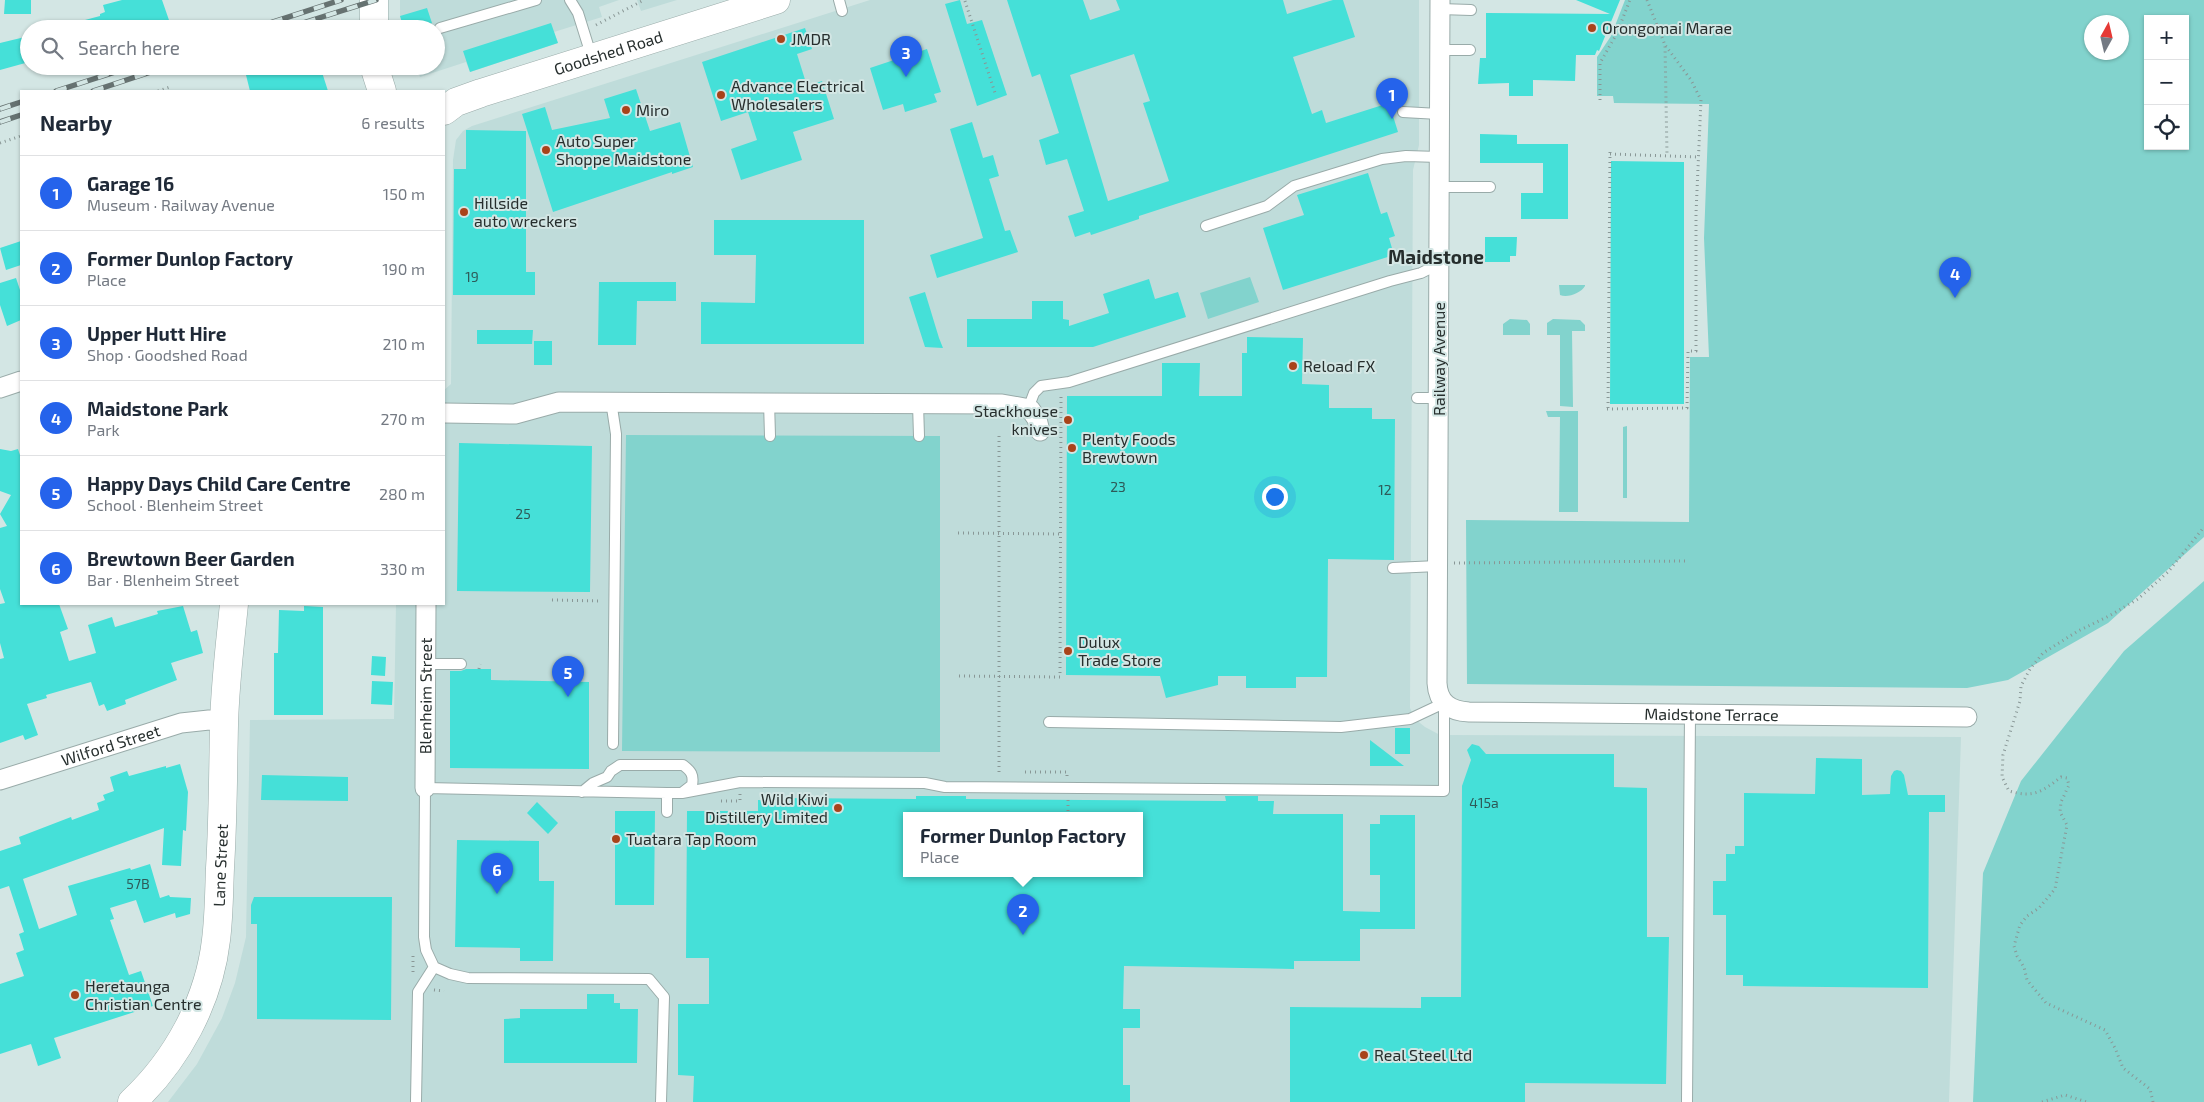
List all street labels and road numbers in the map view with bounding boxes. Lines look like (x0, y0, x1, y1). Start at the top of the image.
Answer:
street label: Goodshed Road (551, 26, 665, 78)
street label: Railway Avenue (1429, 302, 1448, 416)
street label: Blenheim Street (415, 638, 435, 754)
street label: Maidstone Terrace (1644, 704, 1779, 724)
street label: Wilford Street (59, 720, 162, 769)
street label: Lane Street (209, 823, 231, 907)

